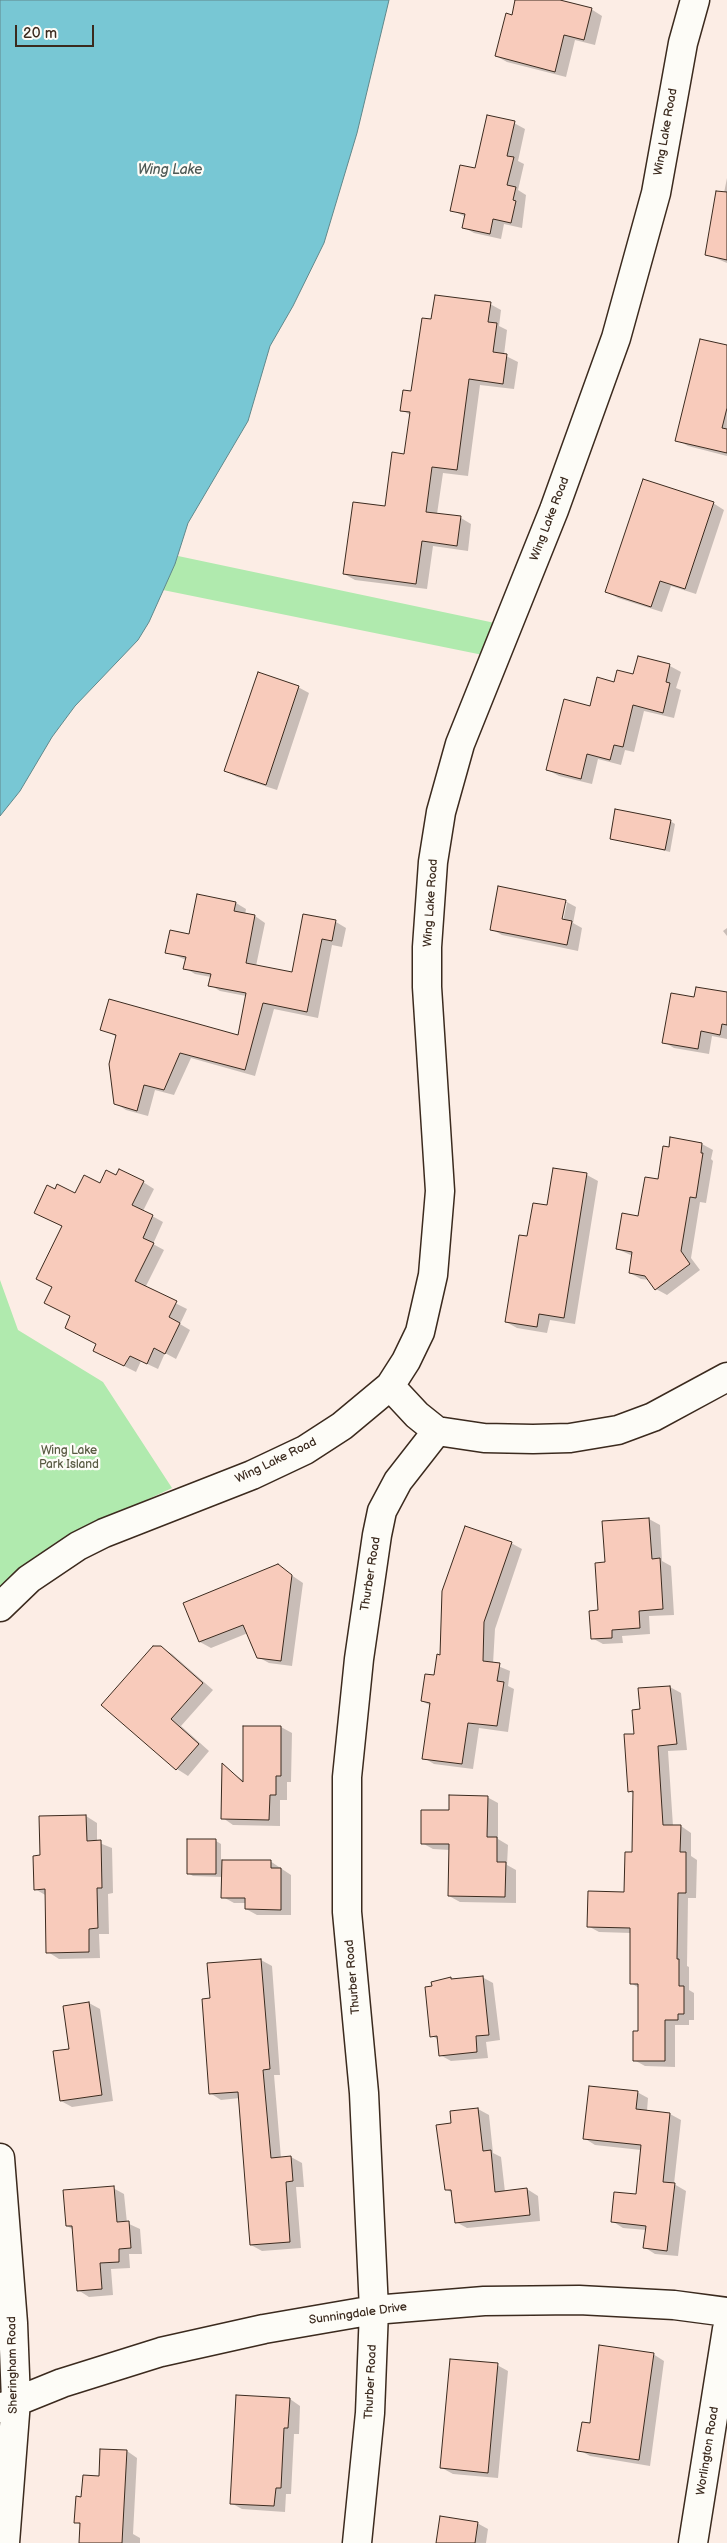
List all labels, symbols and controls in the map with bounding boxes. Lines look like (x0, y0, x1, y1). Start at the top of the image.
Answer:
scale bar (18, 15, 96, 47)
text: 20 m (23, 24, 57, 43)
street label: Wing Lake Road (651, 87, 681, 177)
water label: Wing Lake (138, 162, 202, 178)
street label: Wing Lake Road (527, 475, 573, 563)
street label: Wing Lake Road (421, 858, 441, 948)
street label: Wing Lake Road (233, 1435, 319, 1487)
park label: Wing Lake Park Island (39, 1444, 99, 1472)
street label: Thurber Road (358, 1536, 384, 1612)
street label: Thurber Road (343, 1939, 363, 2015)
street label: Sunningdale Drive (308, 2300, 408, 2328)
street label: Sheringham Road (5, 2316, 21, 2414)
street label: Thurber Road (362, 2344, 380, 2420)
street label: Worlington Road (694, 2406, 722, 2496)

